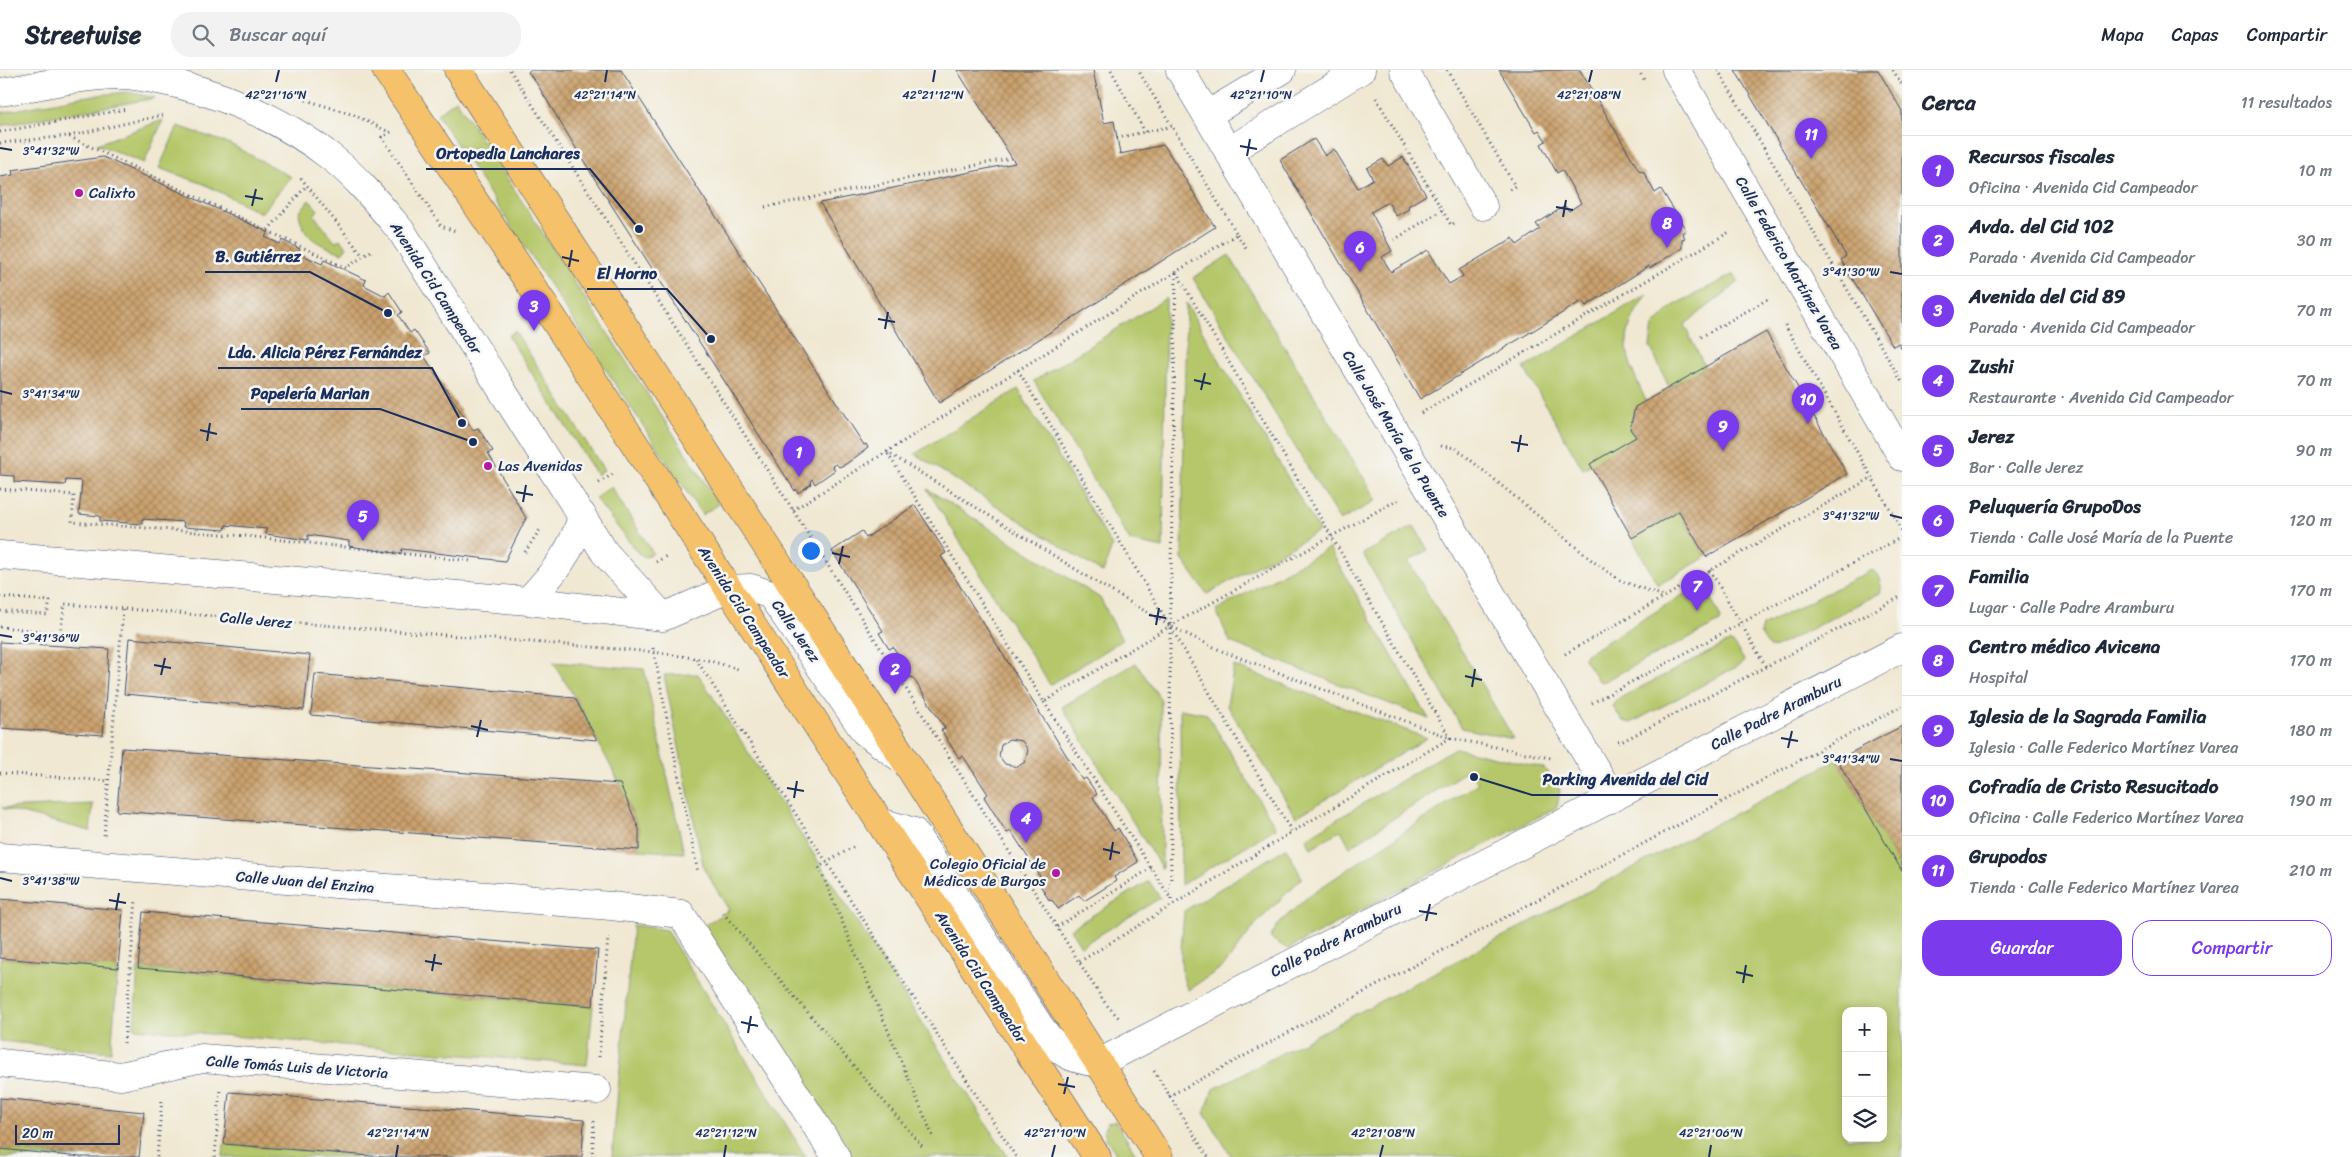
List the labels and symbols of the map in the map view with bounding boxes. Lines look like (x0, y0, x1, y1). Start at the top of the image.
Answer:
text: 42°21'16"N (245, 84, 307, 106)
text: 42°21'14"N (574, 84, 637, 106)
text: 42°21'12"N (902, 84, 964, 106)
text: 42°21'10"N (1230, 84, 1293, 106)
text: 42°21'08"N (1557, 84, 1622, 106)
pin: 11 (1795, 118, 1827, 159)
callout: Ortopedia Lanchares (426, 138, 590, 169)
text: Ortopedia Lanchares (435, 139, 580, 168)
text: 3°41'32"W (23, 140, 80, 162)
street label: Calle Federico Martínez Varea (1728, 171, 1850, 355)
place label: Calixto (89, 180, 136, 206)
marker: Calixto (73, 187, 85, 199)
pin: 8 (1651, 207, 1683, 248)
street label: Avenida Cid Campeador (383, 215, 489, 360)
pin: 6 (1344, 231, 1376, 272)
callout: B. Gutiérrez (205, 241, 310, 272)
text: B. Gutiérrez (215, 242, 302, 271)
callout: El Horno (587, 258, 667, 289)
text: El Horno (597, 259, 658, 288)
text: 3°41'30"W (1822, 261, 1880, 283)
pin: 3 (518, 290, 550, 331)
callout: Lda. Alicia Pérez Fernández (218, 337, 432, 368)
text: Lda. Alicia Pérez Fernández (228, 338, 423, 367)
street label: Calle José María de la Puente (1335, 345, 1457, 523)
callout: Papelería Marian (241, 378, 380, 409)
text: Papelería Marian (251, 379, 370, 408)
text: 3°41'34"W (22, 383, 80, 405)
pin: 10 (1792, 383, 1824, 424)
pin: 9 (1707, 410, 1739, 451)
pin: 1 (783, 436, 815, 477)
place label: Las Avenidas (498, 453, 583, 479)
marker: Las Avenidas (482, 460, 494, 472)
pin: 5 (347, 500, 379, 541)
text: 3°41'32"W (1823, 505, 1880, 527)
your location (798, 538, 824, 564)
street label: Avenida Cid Campeador (691, 539, 797, 684)
pin: 7 (1681, 570, 1713, 611)
street label: Calle Jerez (765, 594, 828, 669)
street label: Calle Jerez (219, 604, 294, 636)
text: 3°41'36"W (23, 627, 80, 649)
pin: 2 (879, 653, 911, 694)
street label: Calle Padre Aramburu (1706, 669, 1846, 757)
text: 3°41'34"W (1822, 748, 1880, 770)
callout: Parking Avenida del Cid (1532, 764, 1718, 795)
text: Parking Avenida del Cid (1542, 765, 1709, 794)
pin: 4 (1010, 802, 1042, 843)
place label: Colegio Oficial de Médicos de Burgos (924, 851, 1046, 894)
street label: Calle Juan del Enzina (235, 863, 376, 901)
marker: Colegio Oficial de Médicos de Burgos (1050, 867, 1062, 879)
text: 3°41'38"W (23, 870, 80, 892)
street label: Calle Padre Aramburu (1266, 896, 1406, 984)
street label: Avenida Cid Campeador (928, 904, 1034, 1049)
street label: Calle Tomás Luis de Victoria (205, 1048, 389, 1086)
scale bar (15, 1122, 120, 1145)
text: 42°21'14"N (367, 1122, 430, 1144)
text: 42°21'12"N (695, 1122, 757, 1144)
text: 42°21'10"N (1024, 1122, 1087, 1144)
text: 42°21'08"N (1351, 1122, 1416, 1144)
text: 42°21'06"N (1679, 1122, 1744, 1144)

